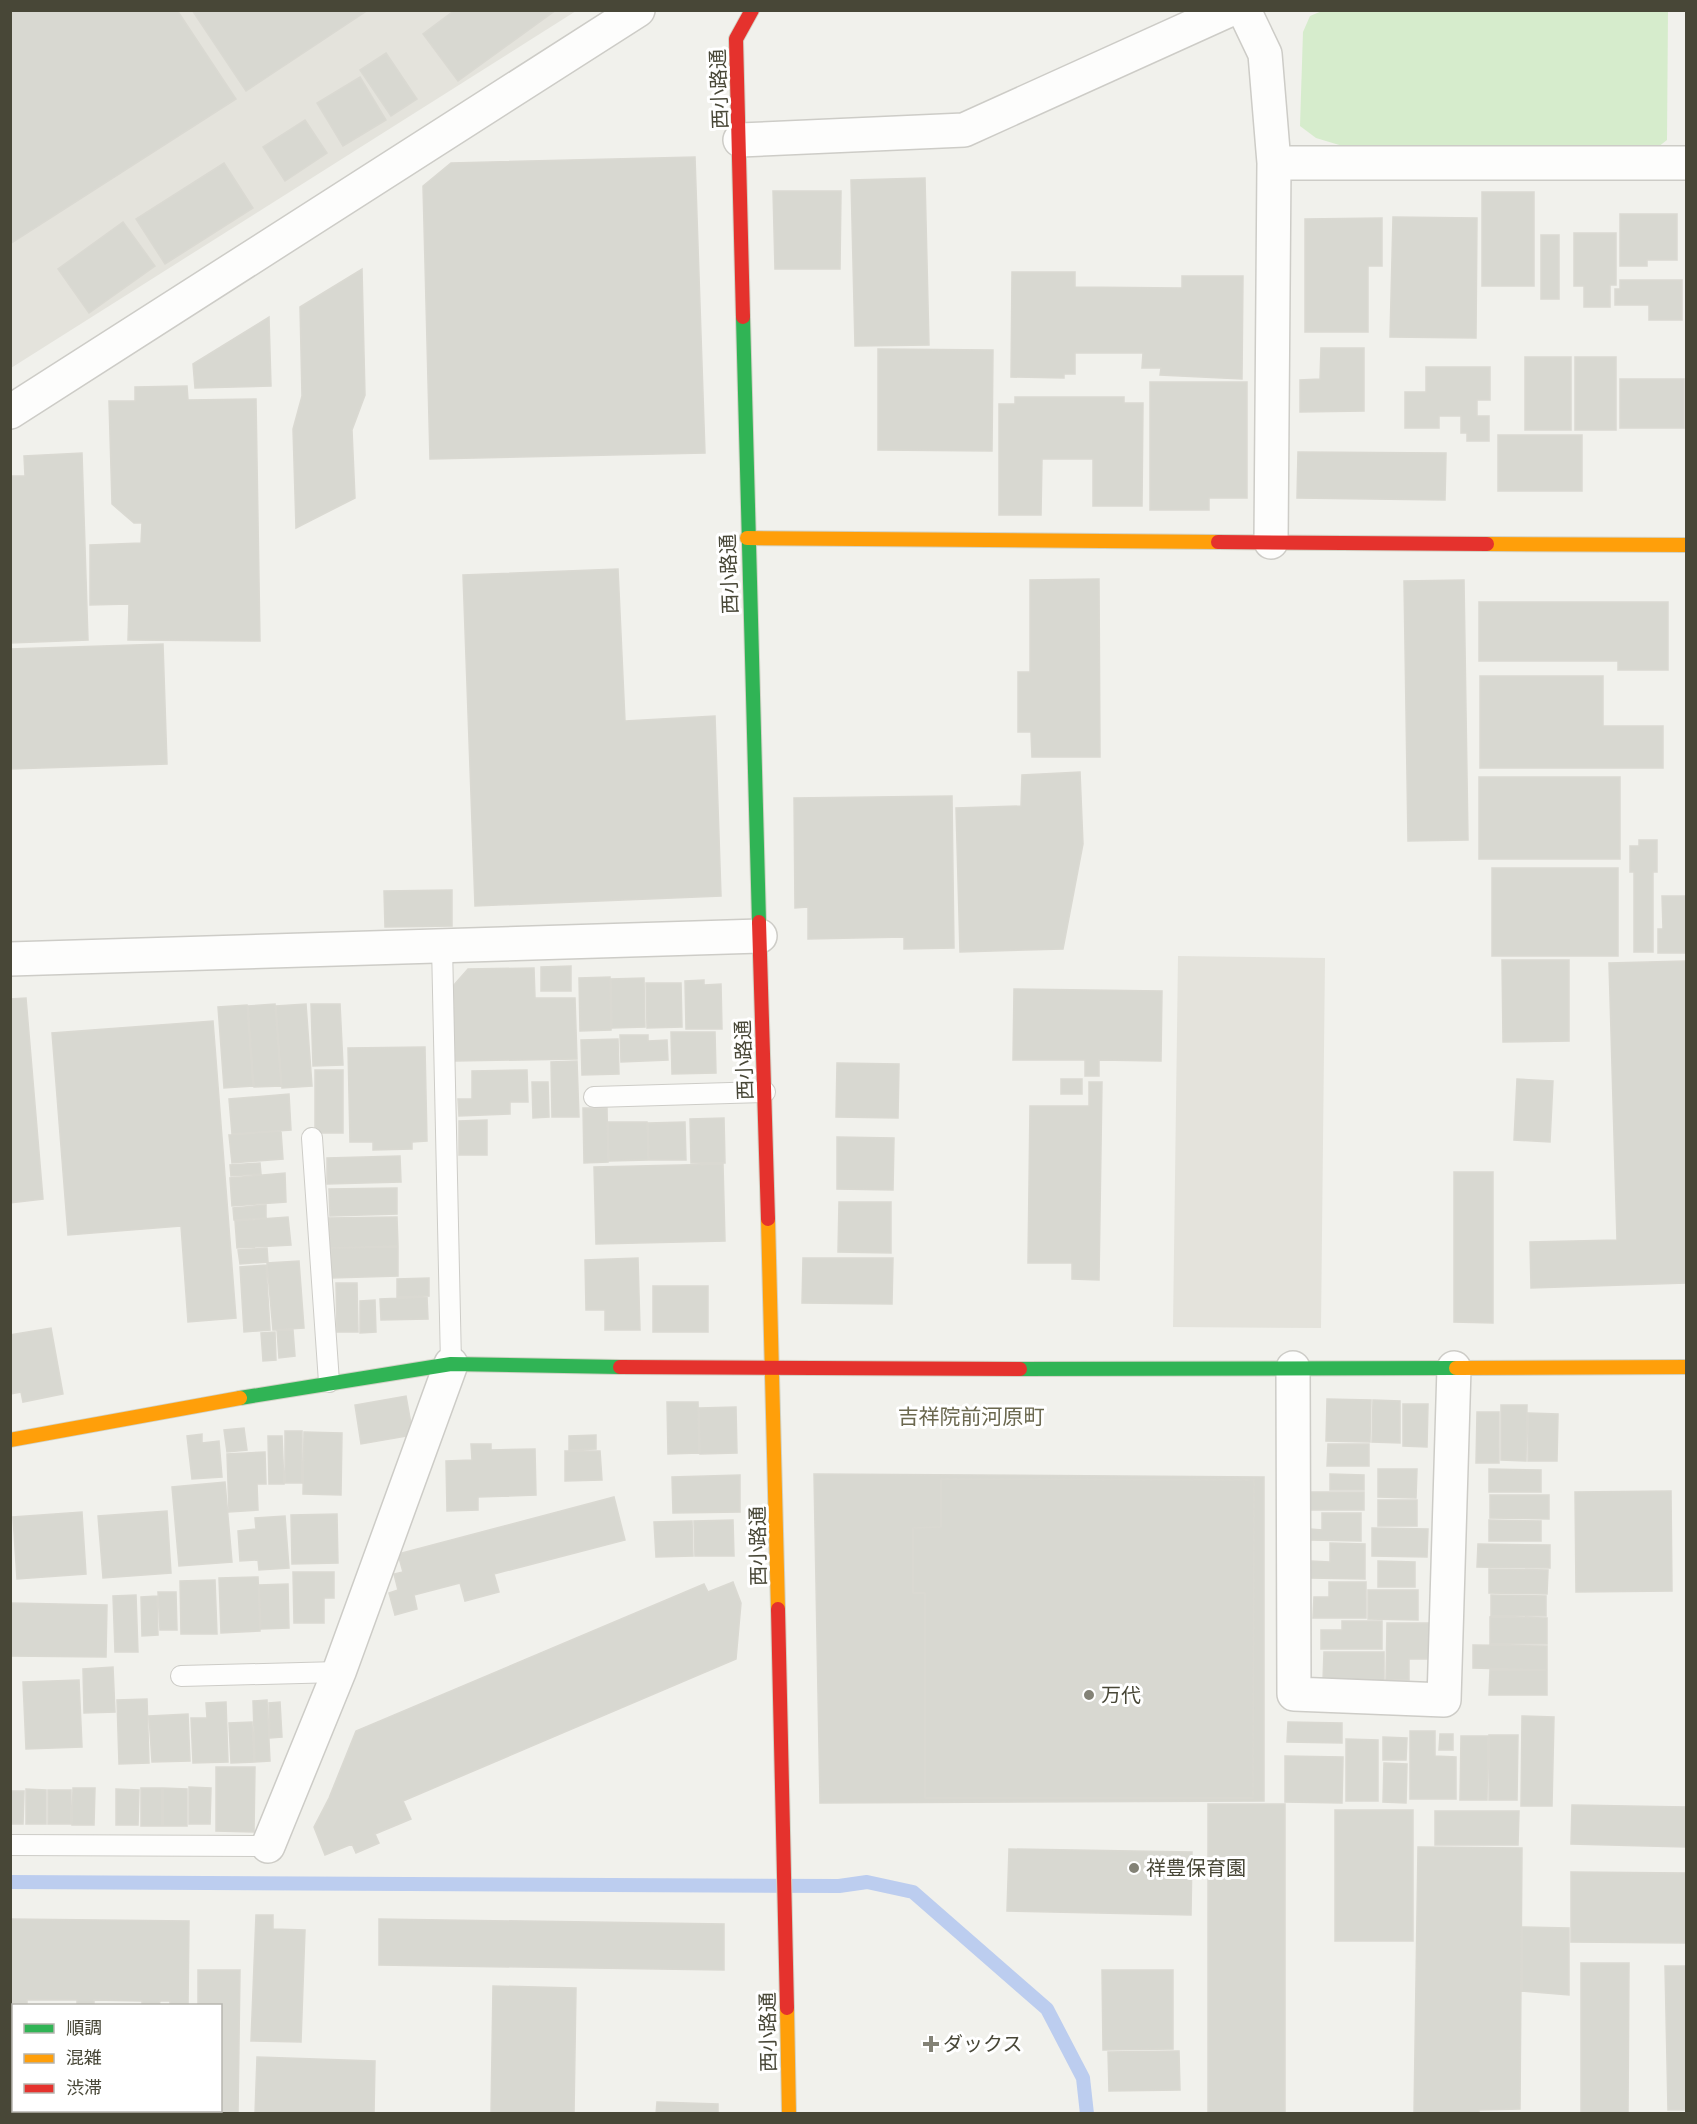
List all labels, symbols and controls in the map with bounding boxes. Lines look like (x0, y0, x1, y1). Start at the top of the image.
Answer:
street label: 西小路通 (705, 49, 733, 129)
street label: 西小路通 (715, 534, 743, 614)
street label: 西小路通 (730, 1020, 758, 1100)
district label: 吉祥院前河原町 (898, 1403, 1045, 1430)
street label: 西小路通 (744, 1506, 772, 1586)
place label: 万代 (1101, 1682, 1141, 1708)
marker: 万代 (1082, 1688, 1096, 1702)
place label: 祥豊保育園 (1146, 1855, 1246, 1881)
marker: 祥豊保育園 (1127, 1861, 1141, 1875)
street label: 西小路通 (754, 1992, 782, 2072)
legend (12, 2004, 222, 2112)
text: 順調 (66, 2016, 102, 2039)
place label: ダックス (943, 2031, 1022, 2057)
marker: ダックス (924, 2037, 938, 2051)
text: 混雑 (66, 2046, 102, 2069)
text: 渋滞 (66, 2076, 102, 2099)

